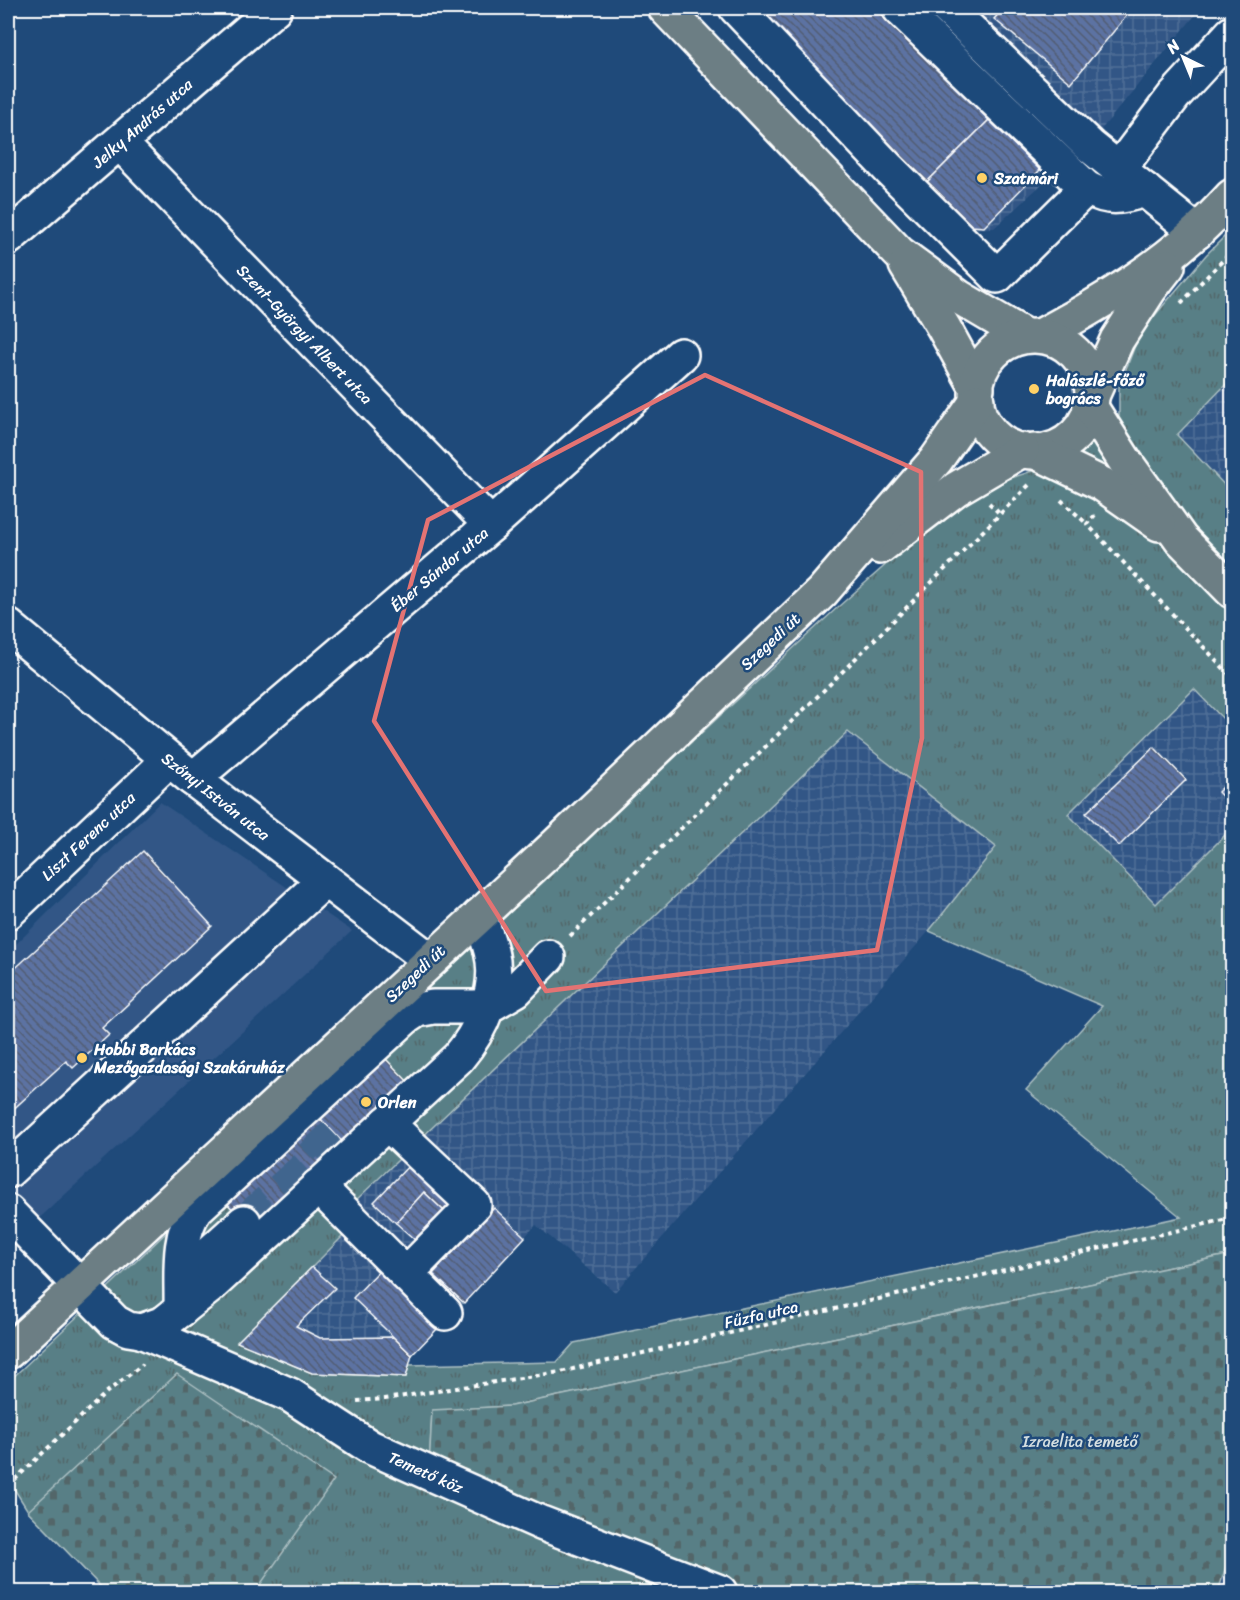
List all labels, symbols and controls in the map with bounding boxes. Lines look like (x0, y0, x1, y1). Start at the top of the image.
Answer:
north arrow (1153, 27, 1213, 87)
text: N (1158, 31, 1188, 61)
street label: Jelky András utca (84, 70, 200, 176)
place label: Szatmári (993, 164, 1060, 193)
marker: Szatmári (975, 171, 989, 185)
street label: Szent-Györgyi Albert utca (229, 257, 380, 412)
place label: Halászlé-főző bogrács (1045, 366, 1146, 413)
marker: Halászlé-főző bogrács (1027, 382, 1041, 396)
street label: Éber Sándor utca (383, 519, 495, 620)
street label: Szegedi út (733, 605, 808, 677)
street label: Szőnyi István utca (155, 744, 277, 849)
street label: Liszt Ferenc utca (34, 784, 143, 888)
street label: Szegedi út (378, 937, 453, 1009)
place label: Hobbi Barkács Mezőgazdasági Szakáruház (93, 1035, 286, 1082)
marker: Hobbi Barkács Mezőgazdasági Szakáruház (75, 1051, 89, 1065)
place label: Orlen (377, 1088, 417, 1117)
marker: Orlen (359, 1095, 373, 1109)
street label: Fűzfa utca (721, 1292, 801, 1337)
park label: Izraelita temető (1021, 1427, 1139, 1456)
street label: Temető köz (383, 1443, 468, 1502)

